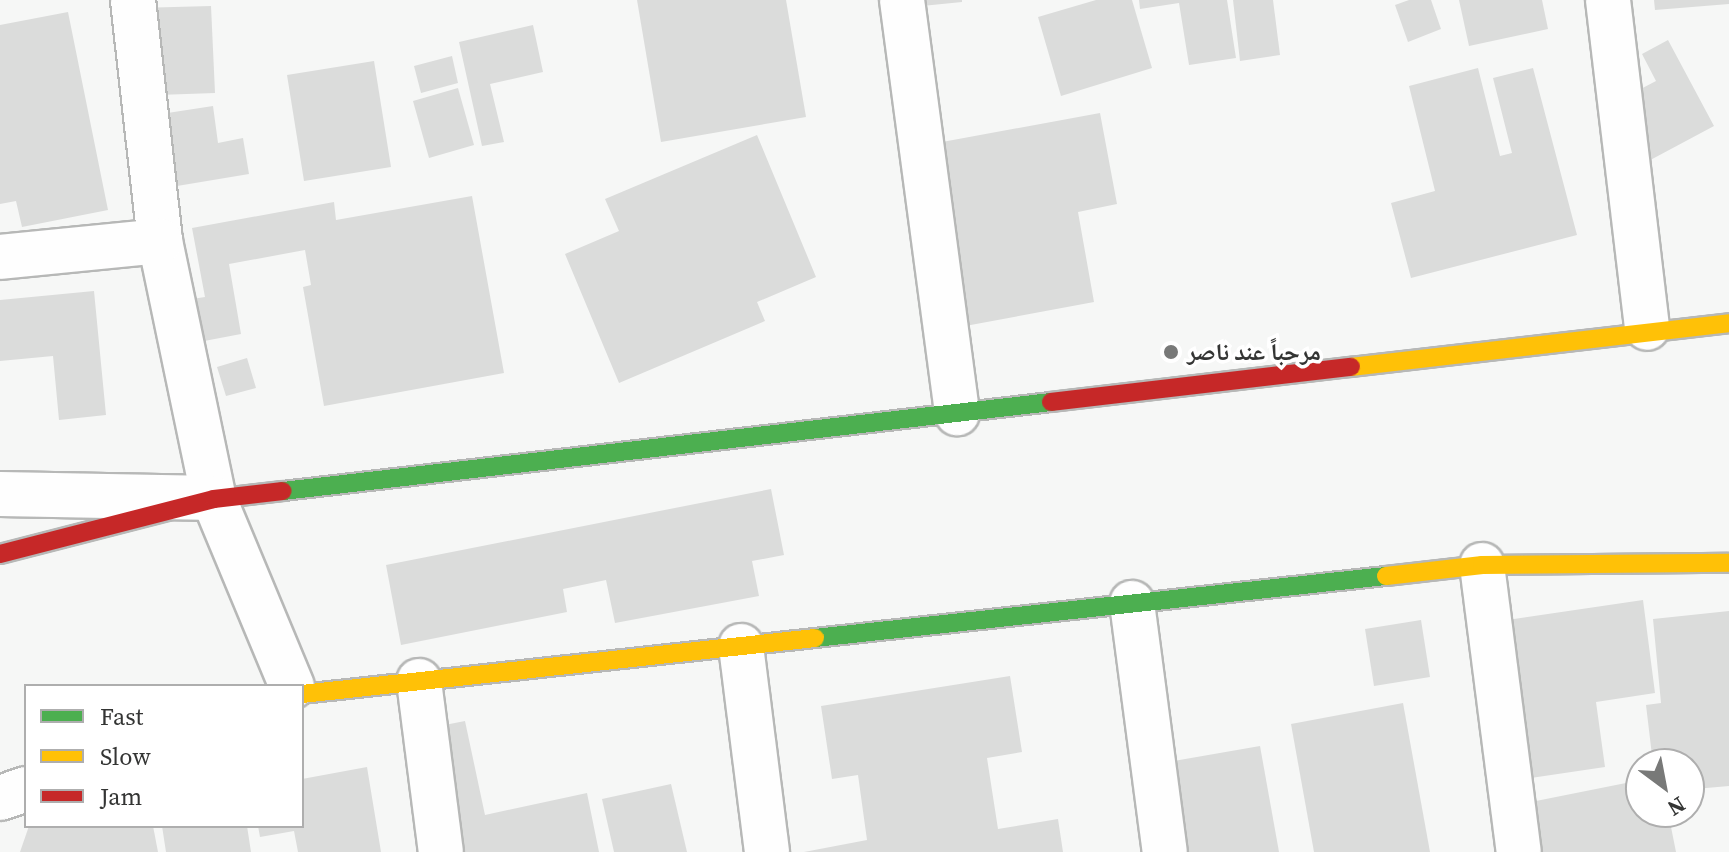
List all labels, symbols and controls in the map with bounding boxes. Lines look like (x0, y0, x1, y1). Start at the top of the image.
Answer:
place label: مرحباً عند ناصر (1187, 338, 1321, 366)
marker: مرحباً عند ناصر (1162, 343, 1180, 361)
legend (24, 684, 304, 828)
text: Fast (100, 700, 143, 733)
text: Slow (100, 740, 151, 773)
north arrow (1625, 748, 1705, 828)
text: Jam (100, 780, 142, 813)
text: N (1662, 790, 1691, 824)

